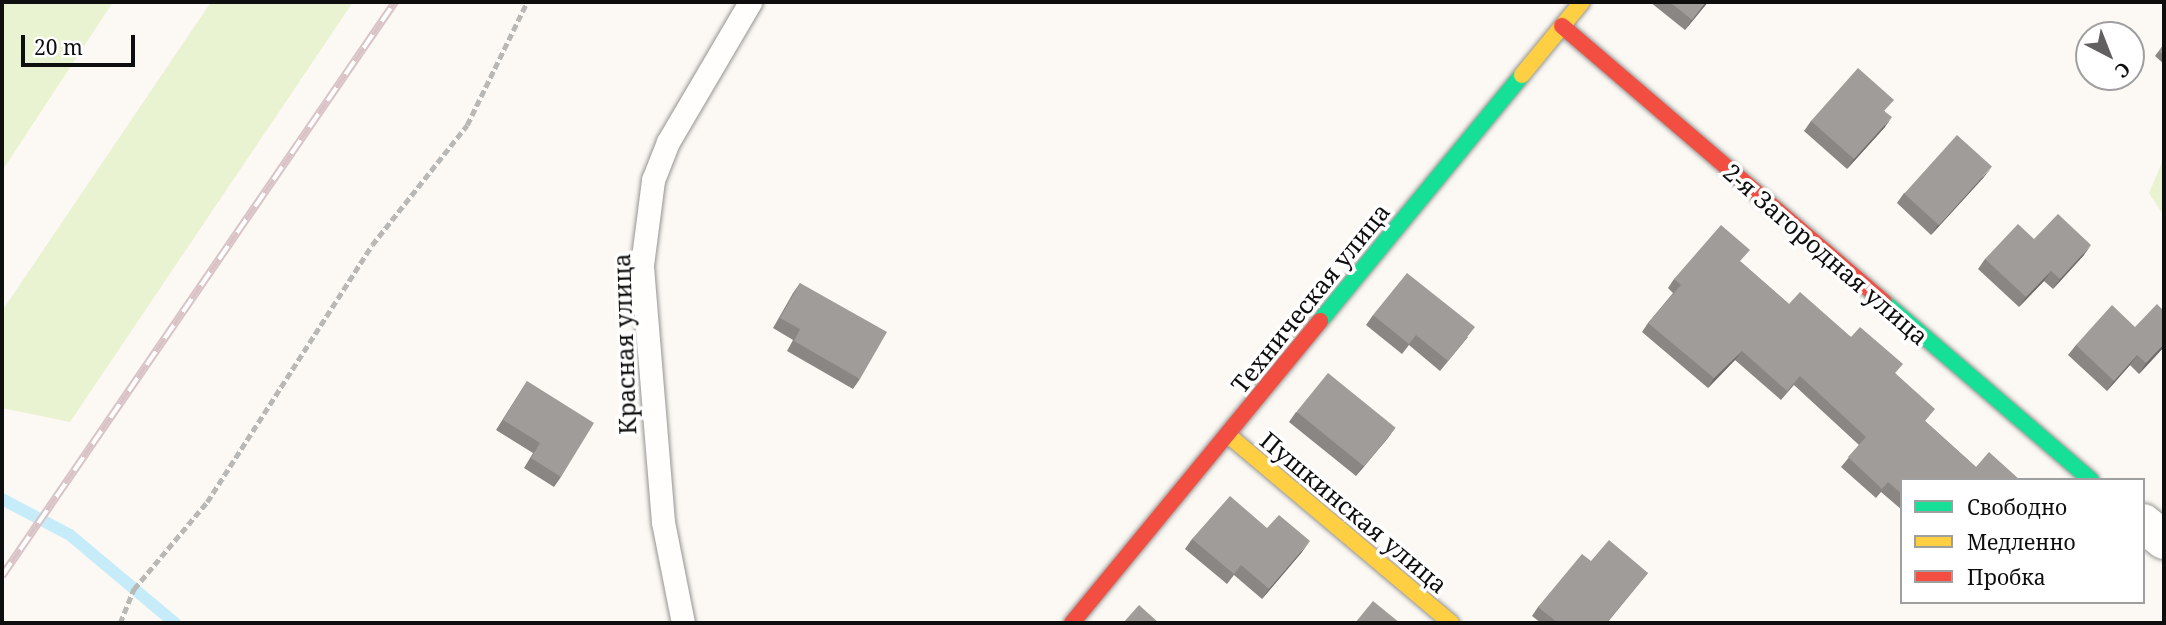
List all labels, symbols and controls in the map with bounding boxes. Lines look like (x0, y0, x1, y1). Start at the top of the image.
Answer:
scale bar (24, 21, 138, 65)
north arrow (2075, 21, 2145, 91)
text: 20 m (34, 33, 83, 61)
text: С (2109, 56, 2136, 84)
street label: 2-я Загородная улица (1718, 157, 1934, 351)
street label: Техническая улица (1225, 197, 1395, 399)
street label: Красная улица (606, 253, 642, 435)
street label: Пушкинская улица (1255, 425, 1453, 599)
legend (1900, 478, 2145, 604)
text: Свободно (1967, 493, 2067, 521)
text: Медленно (1967, 528, 2076, 556)
text: Пробка (1967, 563, 2046, 591)

